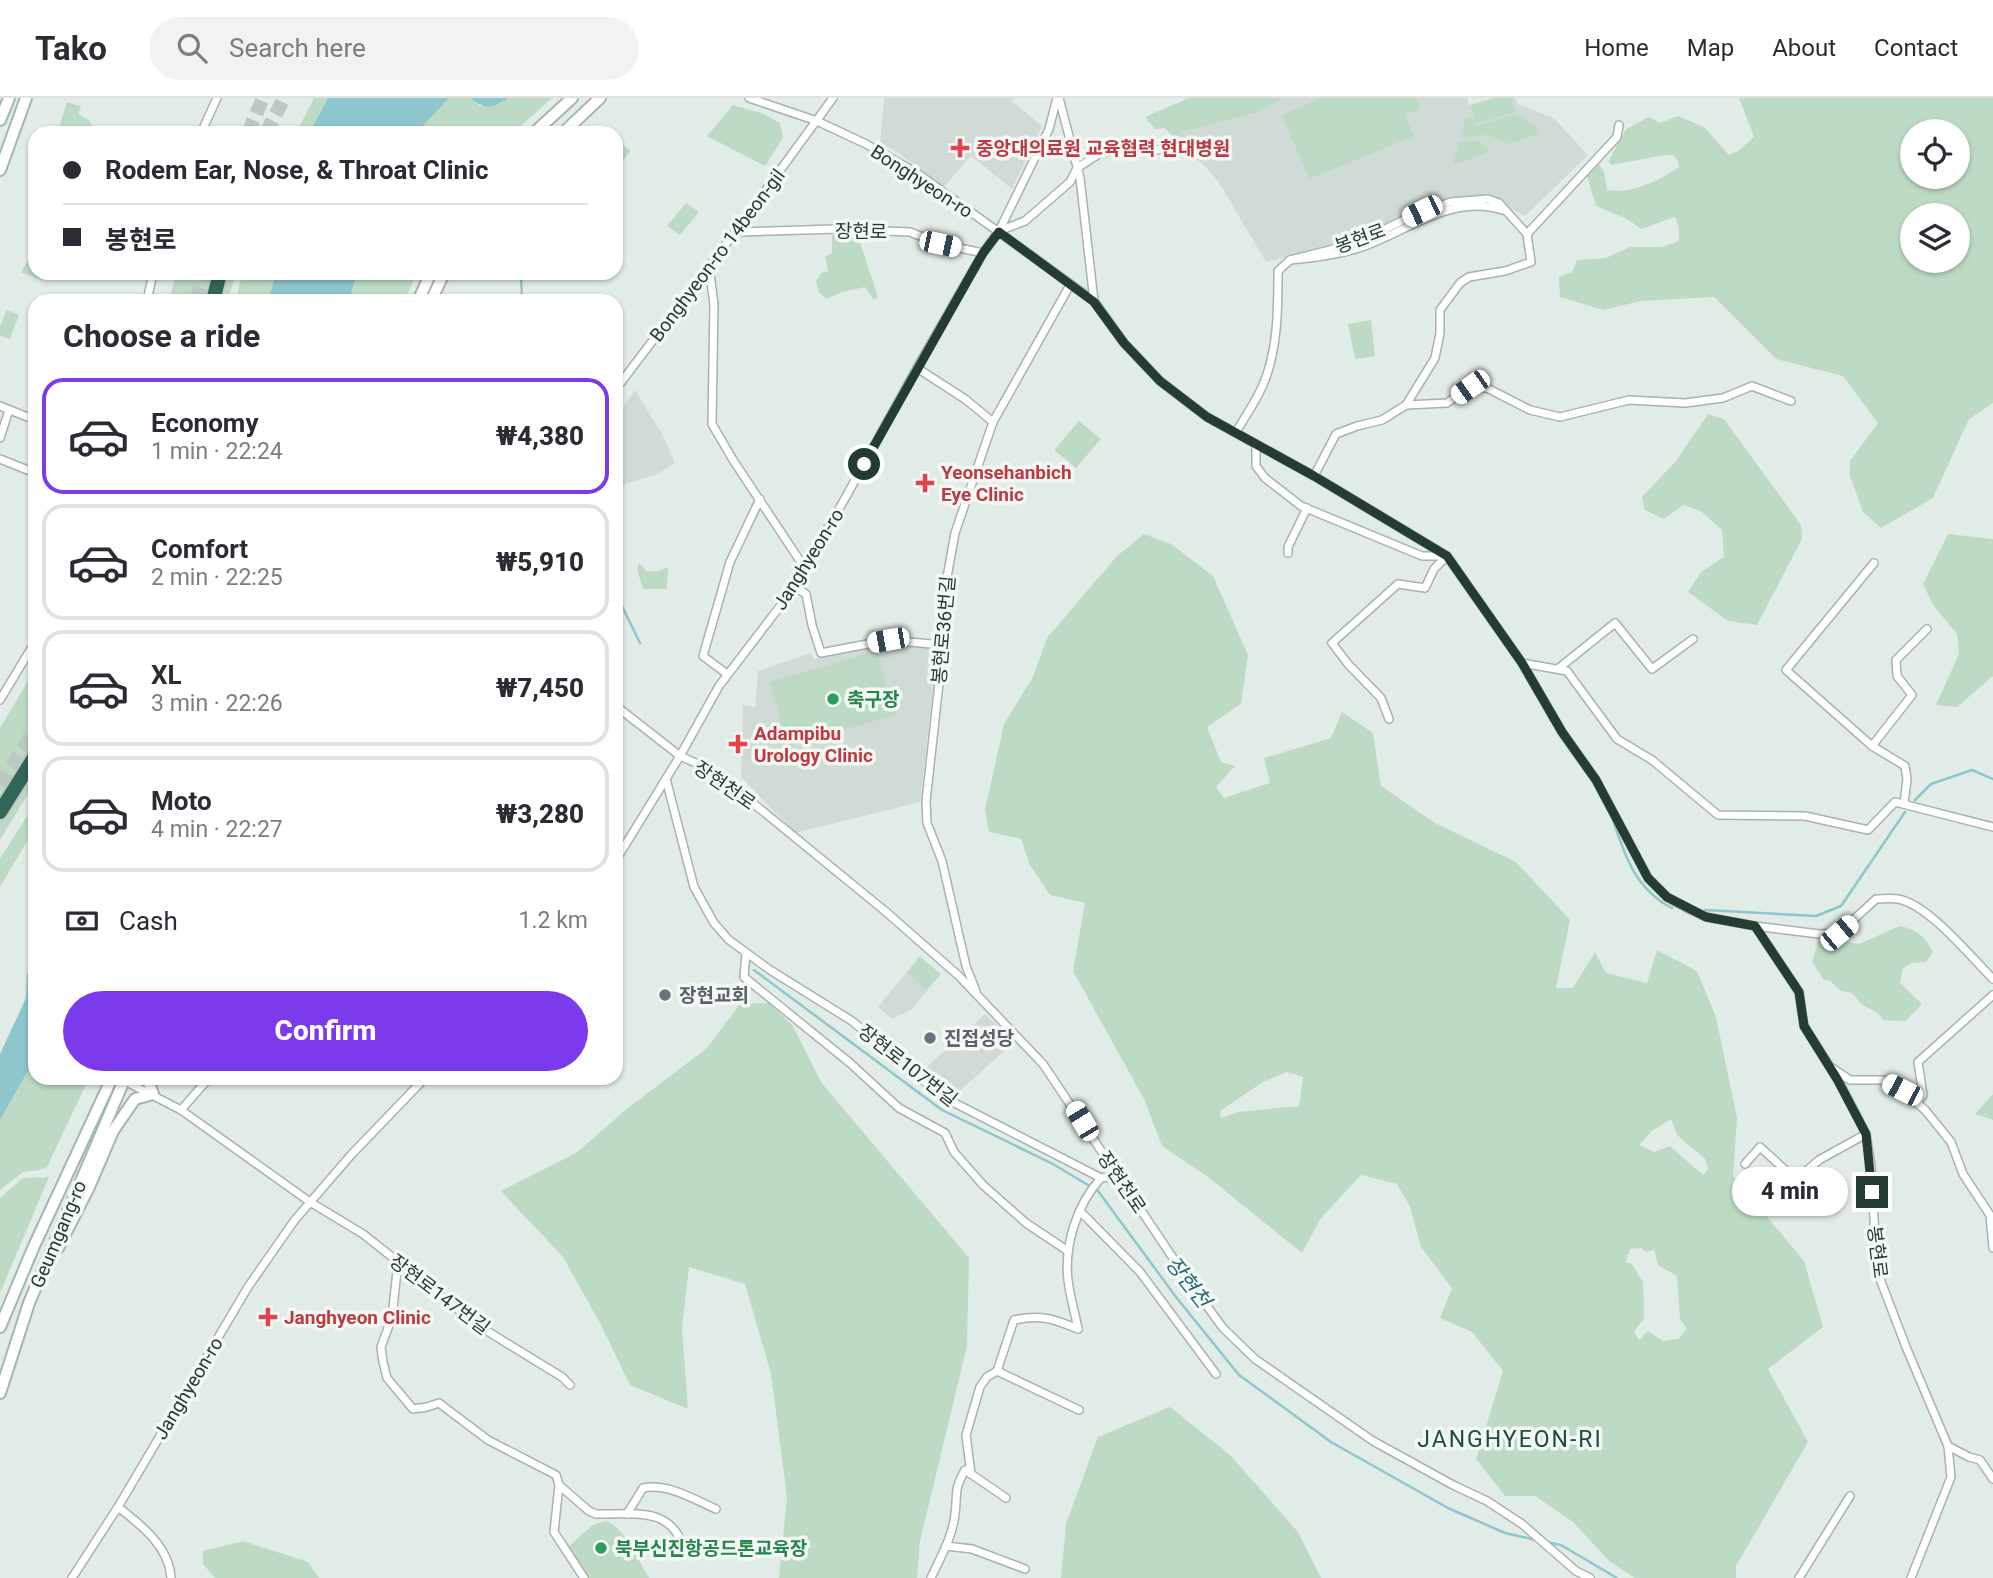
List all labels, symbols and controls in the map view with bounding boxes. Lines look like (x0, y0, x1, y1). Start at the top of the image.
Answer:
search box (149, 17, 639, 80)
text: Tako (35, 29, 107, 68)
icon: search (173, 29, 211, 67)
text: Search here (229, 33, 366, 63)
text: Home (1584, 34, 1649, 62)
text: Map (1687, 34, 1734, 62)
text: About (1772, 34, 1836, 62)
text: Contact (1874, 34, 1958, 62)
map controls (1900, 119, 1970, 273)
button: locate (1900, 119, 1970, 189)
place label: 중앙대의료원 교육협력 현대병원 (976, 137, 1230, 160)
marker: 중앙대의료원 교육협력 현대병원 (950, 138, 970, 158)
street label: Bonghyeon-ro (866, 140, 977, 223)
text: Rodem Ear, Nose, & Throat Clinic (105, 155, 489, 185)
street label: Bonghyeon-ro 14beon-gil (645, 164, 790, 346)
car (1399, 192, 1446, 230)
button: layers (1900, 203, 1970, 273)
street label: 봉현로 (1332, 219, 1389, 258)
street label: 장현로 (835, 220, 887, 243)
text: 봉현로 (105, 225, 177, 255)
car (918, 229, 963, 259)
text: Choose a ride (63, 317, 260, 355)
car (1447, 366, 1494, 408)
icon: car (67, 405, 130, 468)
text: Economy (151, 408, 258, 438)
text: ₩4,380 (496, 421, 584, 451)
text: 1 min · 22:24 (151, 438, 283, 465)
route start (848, 448, 880, 480)
place label: Yeonsehanbich Eye Clinic (941, 461, 1072, 506)
marker: Yeonsehanbich Eye Clinic (915, 473, 935, 493)
street label: Janghyeon-ro (768, 504, 849, 614)
icon: car (67, 531, 130, 594)
text: Comfort (151, 534, 248, 564)
text: ₩5,910 (496, 547, 584, 577)
text: 2 min · 22:25 (151, 564, 283, 591)
street label: 봉현로36번길 (927, 575, 960, 685)
car (866, 626, 911, 654)
icon: car (67, 657, 130, 720)
text: XL (151, 660, 182, 690)
text: ₩7,450 (496, 673, 584, 703)
place label: 축구장 (847, 688, 899, 711)
text: 3 min · 22:26 (151, 690, 283, 717)
marker: 축구장 (825, 691, 841, 707)
place label: Adampibu Urology Clinic (754, 722, 873, 767)
marker: Adampibu Urology Clinic (728, 734, 748, 754)
street label: 장현천로 (689, 756, 760, 815)
icon: car (67, 783, 130, 846)
text: Moto (151, 786, 212, 816)
text: ₩3,280 (496, 799, 584, 829)
text: 4 min · 22:27 (151, 816, 283, 843)
icon: cash (63, 902, 101, 940)
text: Cash (119, 906, 178, 936)
text: 1.2 km (519, 907, 588, 934)
car (1817, 911, 1862, 955)
place label: 장현교회 (679, 984, 749, 1007)
marker: 장현교회 (657, 987, 673, 1003)
button: Confirm (63, 991, 588, 1071)
street label: 장현로107번길 (854, 1020, 962, 1111)
place label: 진접성당 (944, 1027, 1014, 1050)
marker: 진접성당 (922, 1030, 938, 1046)
car (1879, 1071, 1926, 1109)
car (1063, 1098, 1102, 1144)
street label: 장현천로 (1093, 1147, 1151, 1218)
callout: 4 min (1732, 1168, 1848, 1216)
route end (1856, 1176, 1888, 1208)
street label: Geumgang-ro (25, 1177, 91, 1291)
text: 4 min (1761, 1178, 1819, 1205)
street label: 봉현로 (1863, 1225, 1892, 1279)
street label: 장현로147번길 (385, 1249, 494, 1340)
water label: 장현천 (1161, 1252, 1217, 1314)
place label: Janghyeon Clinic (284, 1306, 431, 1329)
marker: Janghyeon Clinic (258, 1307, 278, 1327)
street label: Janghyeon-ro (149, 1333, 228, 1443)
district label: JANGHYEON-RI (1417, 1426, 1603, 1453)
place label: 북부신진항공드론교육장 (615, 1537, 807, 1560)
marker: 북부신진항공드론교육장 (593, 1540, 609, 1556)

